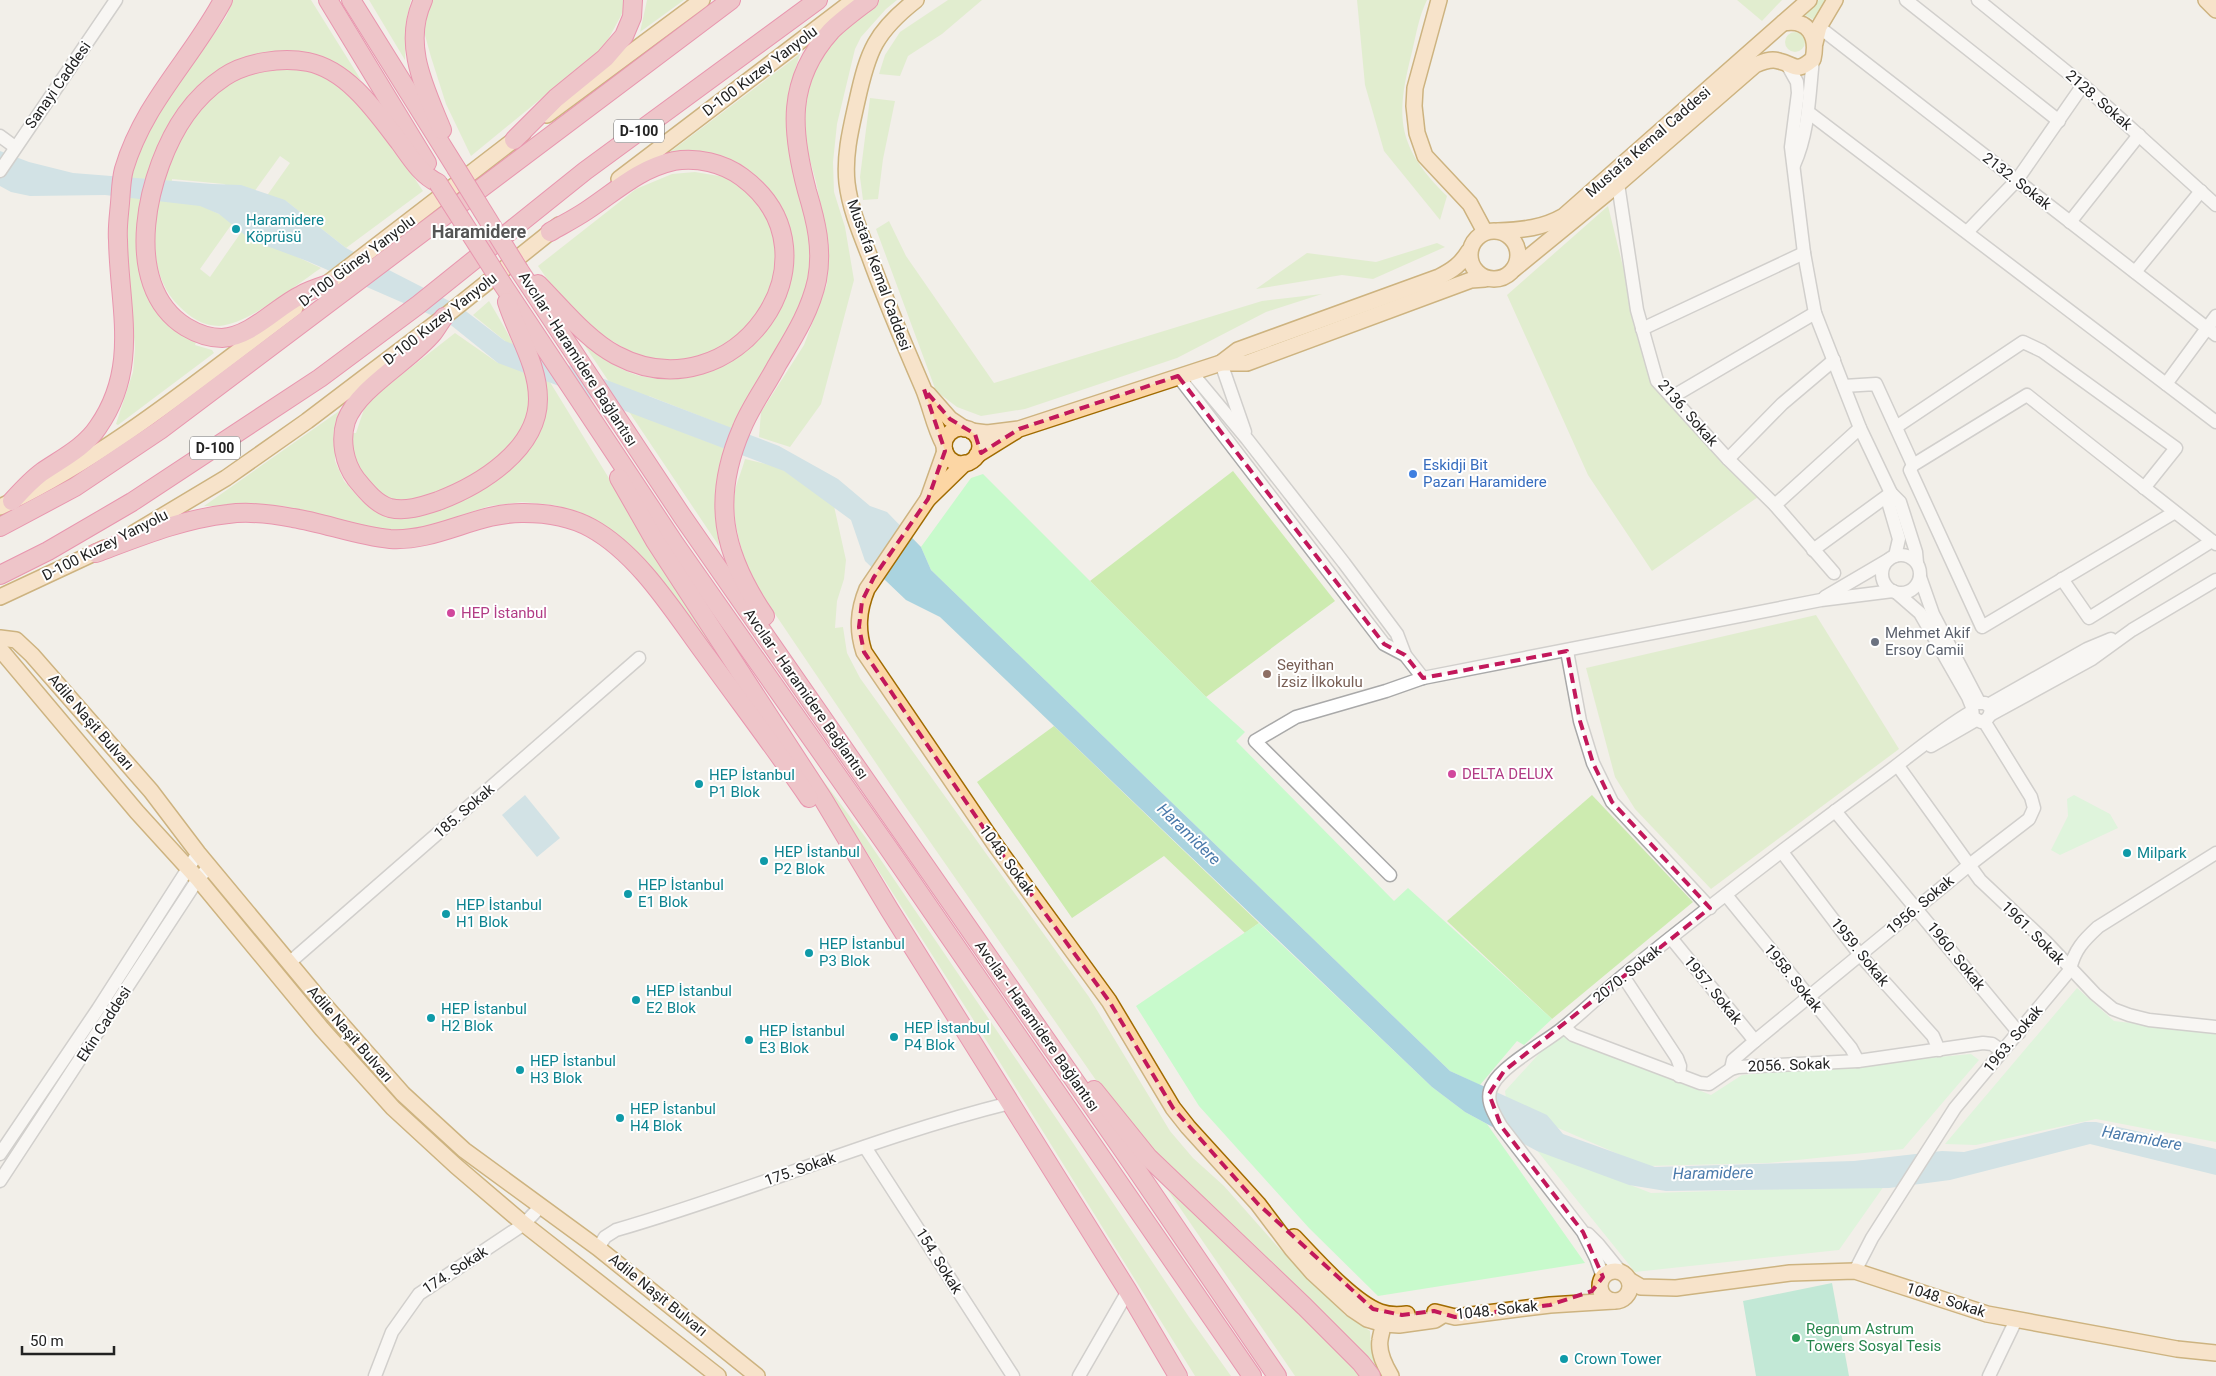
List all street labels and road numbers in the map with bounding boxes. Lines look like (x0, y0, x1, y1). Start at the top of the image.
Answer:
street label: D-100 Kuzey Yanyolu (699, 22, 821, 120)
street label: Sanayi Caddesi (21, 38, 95, 132)
street label: 2128. Sokak (2062, 66, 2136, 134)
street label: Mustafa Kemal Caddesi (1582, 83, 1714, 201)
road number: D-100 (614, 120, 664, 142)
street label: 2132. Sokak (1979, 149, 2055, 214)
street label: Mustafa Kemal Caddesi (843, 197, 915, 353)
street label: D-100 Güney Yanyolu (295, 211, 419, 311)
street label: Avcılar - Haramidere Bağlantısı (515, 268, 641, 450)
street label: D-100 Kuzey Yanyolu (380, 269, 500, 369)
street label: 2136. Sokak (1654, 376, 1722, 450)
road number: D-100 (190, 436, 240, 459)
street label: D-100 Kuzey Yanyolu (39, 505, 171, 585)
street label: Avcılar - Haramidere Bağlantısı (740, 605, 872, 783)
street label: Adile Naşit Bulvarı (44, 670, 138, 774)
street label: 185. Sokak (430, 780, 498, 842)
street label: 1048. Sokak (976, 821, 1039, 899)
street label: 1956. Sokak (1883, 871, 1958, 938)
street label: 1961. Sokak (1998, 898, 2069, 969)
street label: 1959. Sokak (1827, 914, 1893, 990)
street label: 1960. Sokak (1923, 918, 1989, 994)
street label: Avcılar - Haramidere Bağlantısı (971, 937, 1103, 1115)
street label: 1958. Sokak (1760, 940, 1826, 1016)
street label: 2070. Sokak (1589, 941, 1665, 1007)
street label: 1957. Sokak (1680, 952, 1746, 1028)
street label: Adile Naşit Bulvarı (303, 982, 397, 1086)
street label: Ekin Caddesi (73, 983, 135, 1065)
street label: 1963. Sokak (1980, 1001, 2047, 1076)
street label: 2056. Sokak (1748, 1055, 1831, 1075)
street label: 175. Sokak (762, 1148, 838, 1190)
street label: 154. Sokak (912, 1225, 966, 1297)
street label: 174. Sokak (419, 1242, 491, 1298)
street label: Adile Naşit Bulvarı (605, 1250, 711, 1340)
street label: 1048. Sokak (1904, 1279, 1988, 1321)
street label: 1048. Sokak (1455, 1297, 1539, 1323)

